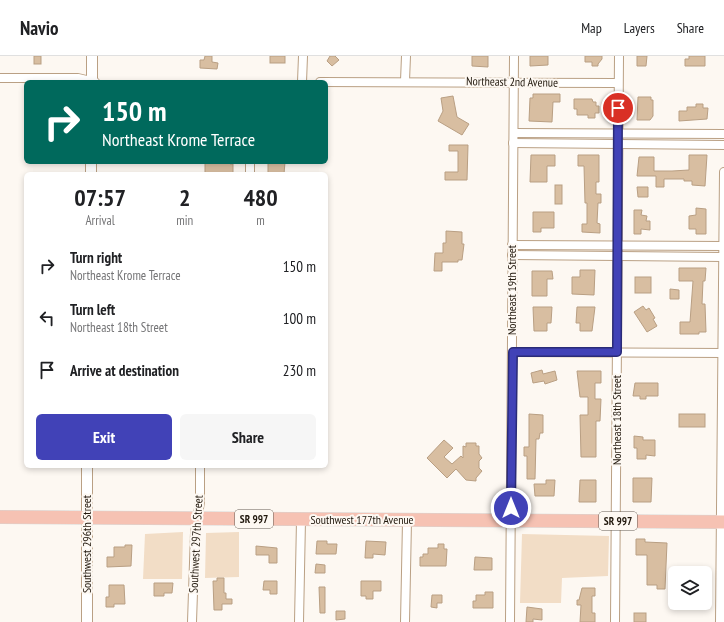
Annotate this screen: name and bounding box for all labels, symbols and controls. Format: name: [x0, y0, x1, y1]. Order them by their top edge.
text: Navio: [20, 16, 58, 40]
text: Map: [581, 19, 602, 37]
text: Layers: [624, 19, 655, 37]
text: Share: [677, 19, 704, 37]
street label: Northeast 2nd Avenue: [466, 73, 558, 90]
pin: [601, 91, 635, 125]
text: 150 m: [102, 92, 166, 129]
icon: right: [36, 96, 88, 148]
icon: arrive: [607, 97, 629, 119]
text: Northeast Krome Terrace: [102, 128, 255, 151]
text: 07:57: [74, 182, 126, 213]
text: 2: [179, 182, 190, 213]
text: 480: [243, 182, 278, 213]
text: Arrival: [85, 212, 115, 229]
text: min: [176, 212, 193, 229]
text: m: [256, 212, 265, 229]
street label: Northeast 19th Street: [504, 244, 519, 335]
text: Turn right: [70, 248, 122, 267]
icon: right: [36, 255, 58, 277]
text: 150 m: [283, 257, 316, 276]
text: Northeast Krome Terrace: [70, 267, 181, 284]
text: Turn left: [70, 300, 115, 319]
icon: left: [36, 307, 58, 329]
text: 100 m: [283, 309, 316, 328]
text: Northeast 18th Street: [70, 319, 168, 336]
icon: arrive: [36, 359, 58, 381]
text: Arrive at destination: [70, 361, 179, 380]
text: 230 m: [283, 361, 316, 380]
street label: Northeast 18th Street: [609, 374, 624, 465]
button: Exit: [36, 414, 172, 460]
button: Share: [180, 414, 316, 460]
position arrow: [490, 487, 532, 529]
street label: Southwest 296th Street: [79, 494, 94, 593]
street label: Southwest 297th Street: [185, 494, 206, 593]
road number: SR 997: [235, 510, 273, 528]
street label: Southwest 177th Avenue: [310, 512, 414, 527]
road number: SR 997: [599, 512, 637, 530]
map controls: [668, 566, 712, 610]
button: layers: [668, 566, 712, 610]

